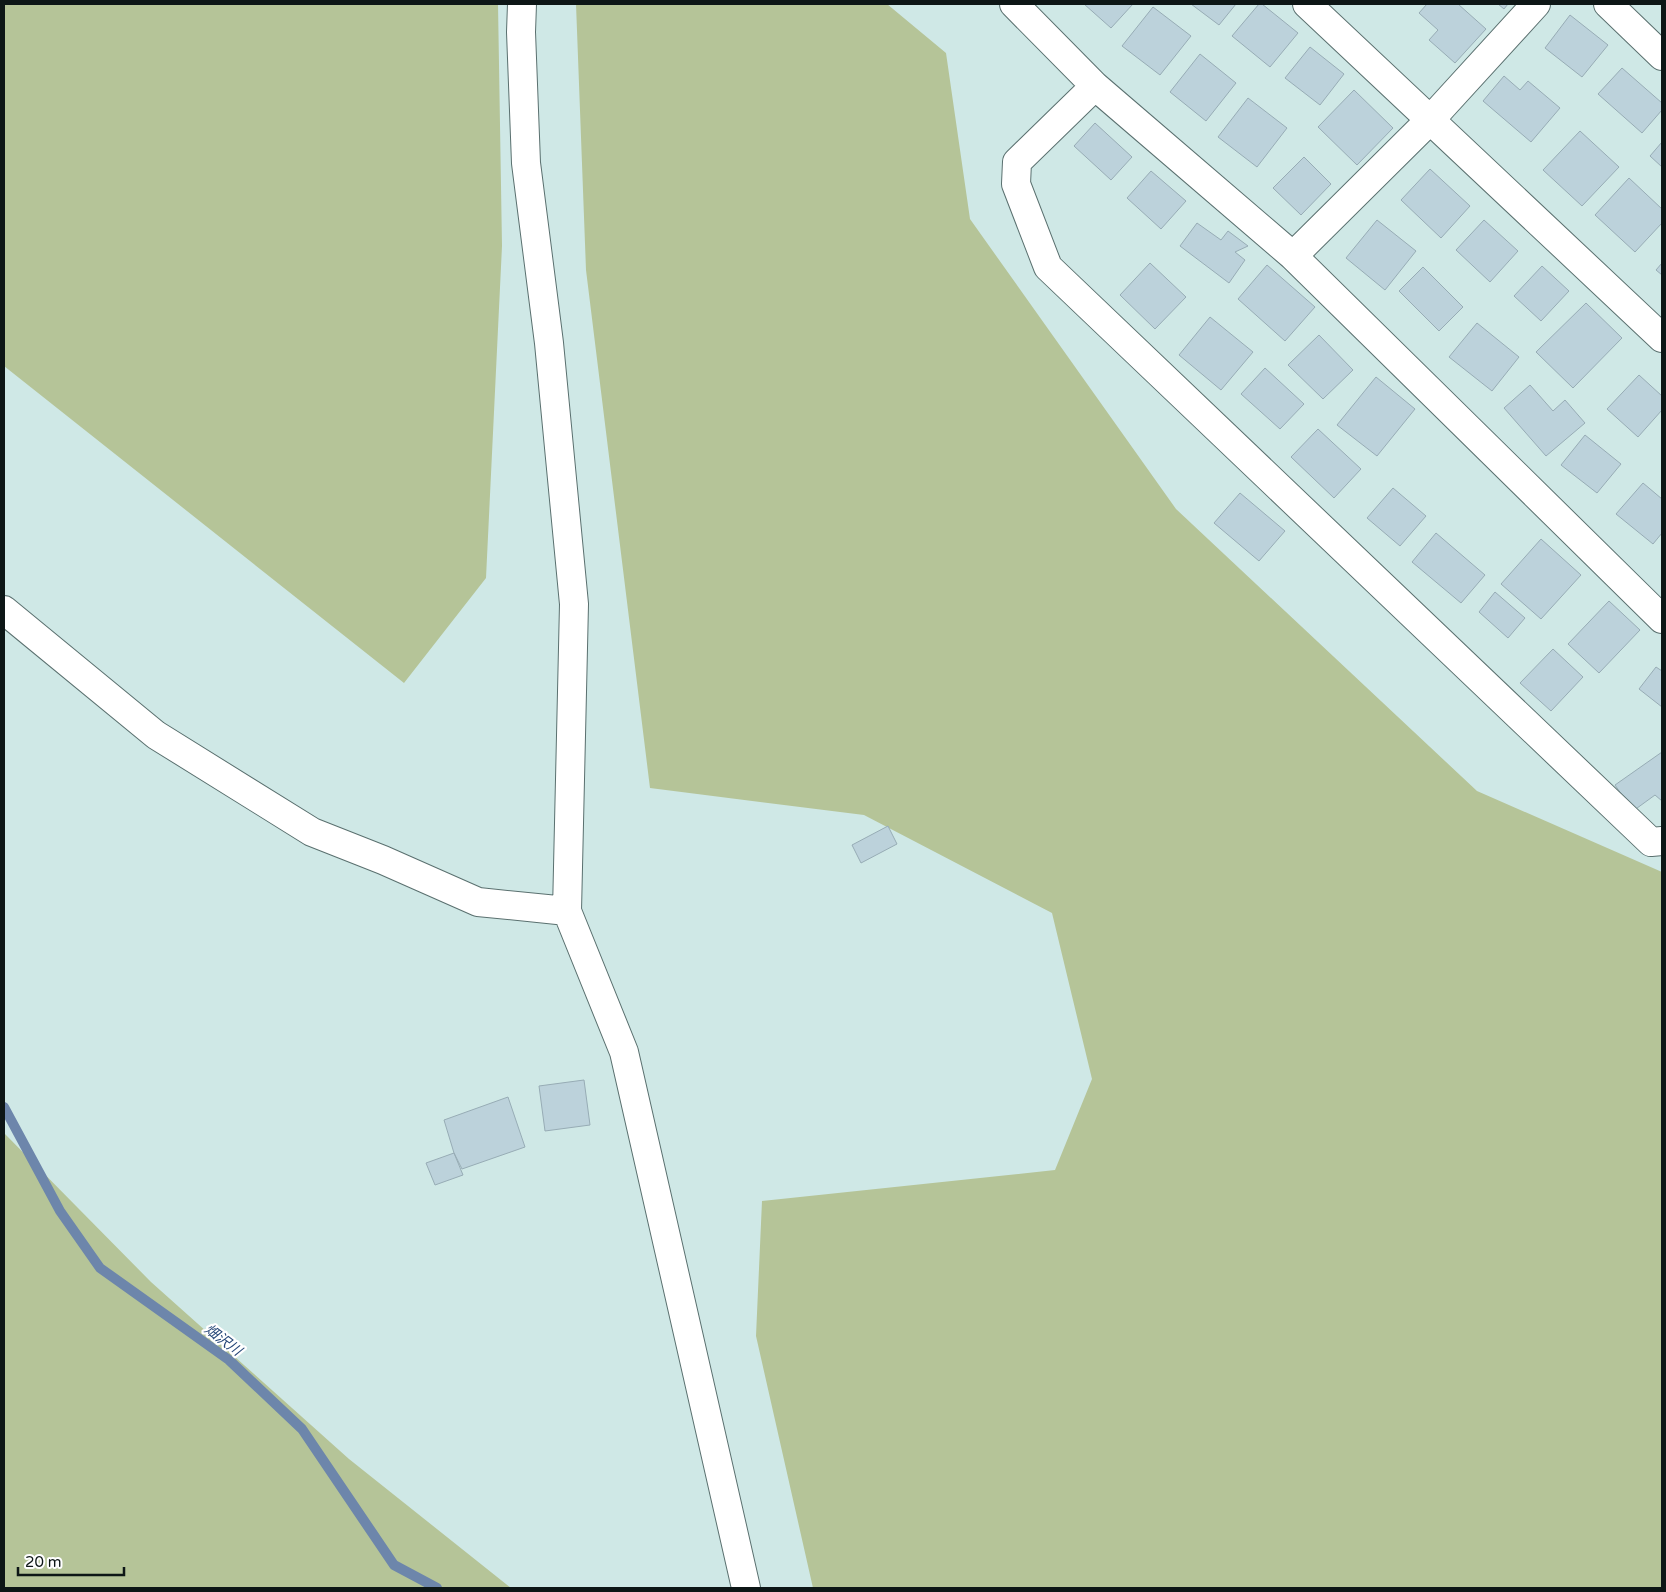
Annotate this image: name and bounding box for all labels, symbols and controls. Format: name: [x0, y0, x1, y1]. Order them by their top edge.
water label: 畑沢川: [201, 1321, 246, 1361]
scale bar: [18, 1544, 124, 1576]
text: 20 m: [25, 1553, 62, 1571]

